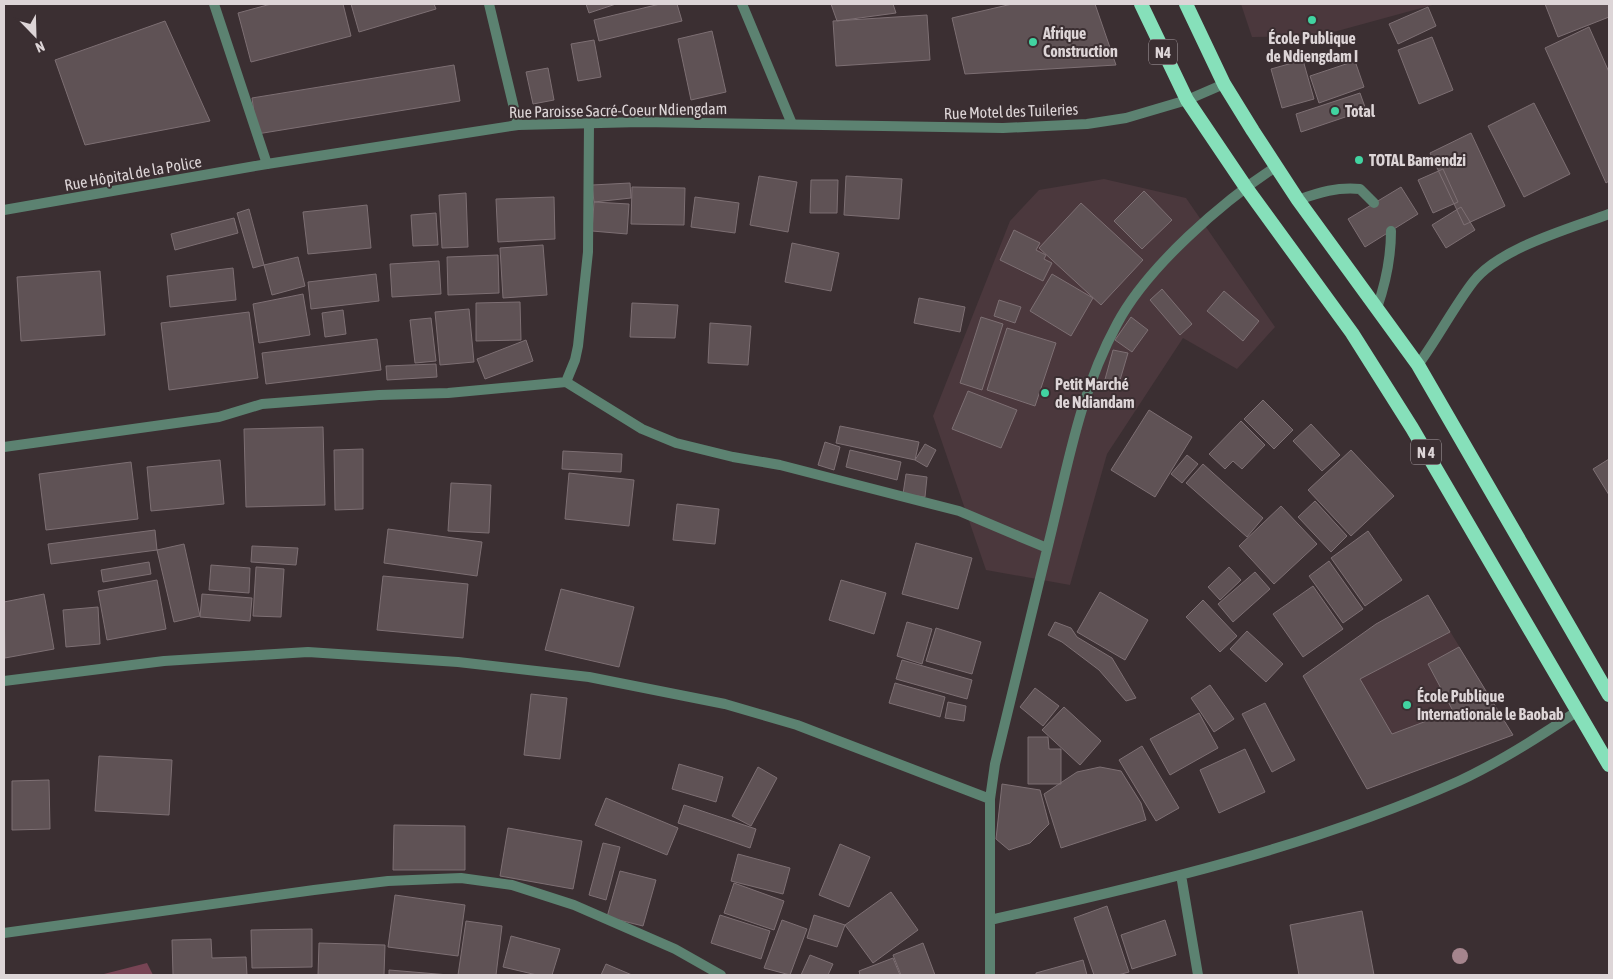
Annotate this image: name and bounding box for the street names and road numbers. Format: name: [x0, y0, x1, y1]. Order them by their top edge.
road number: N4: [1149, 40, 1177, 64]
street label: Rue Paroisse Sacré-Coeur Ndiengdam: [509, 99, 727, 122]
street label: Rue Motel des Tuileries: [943, 100, 1079, 122]
street label: Rue Hôpital de la Police: [63, 152, 203, 195]
road number: N 4: [1411, 440, 1441, 464]

